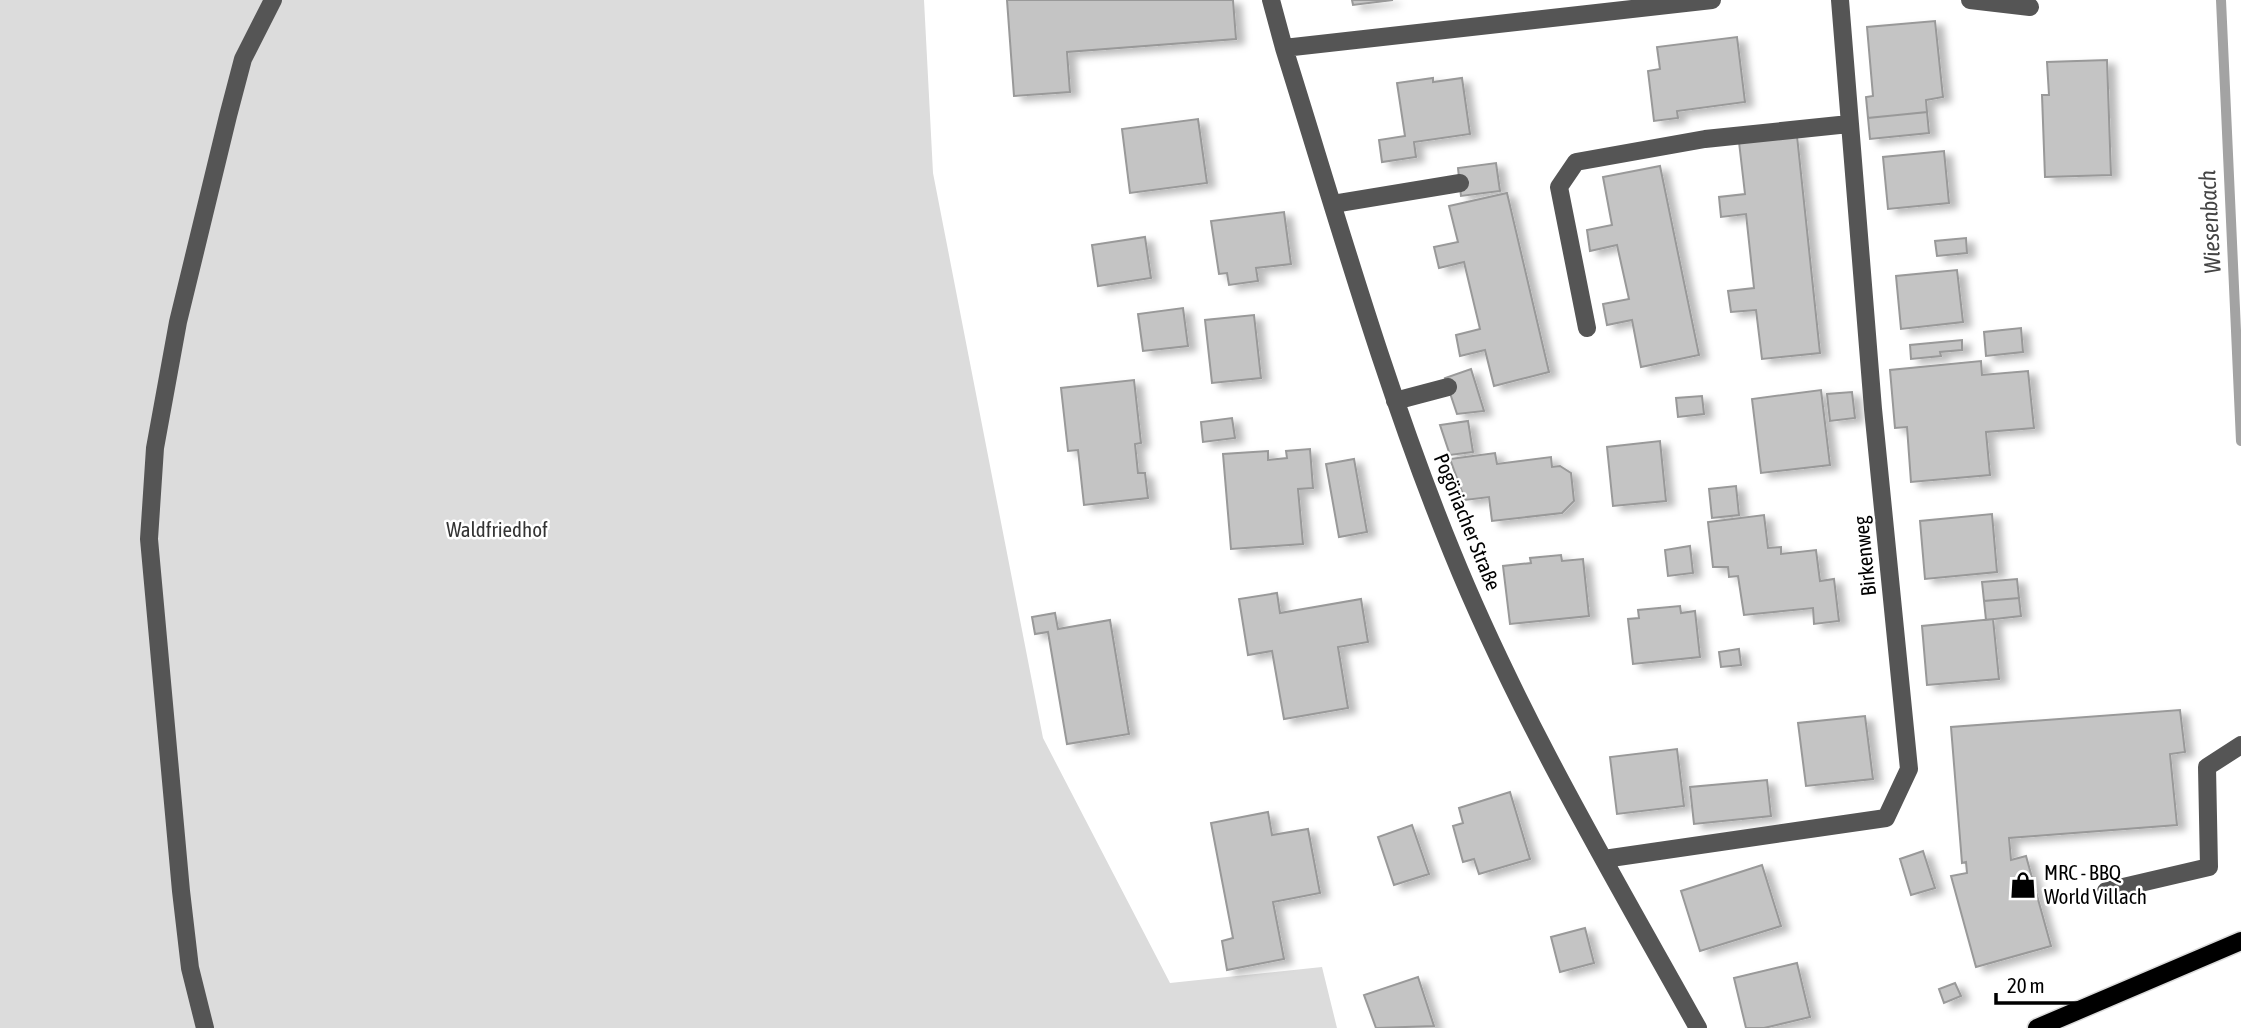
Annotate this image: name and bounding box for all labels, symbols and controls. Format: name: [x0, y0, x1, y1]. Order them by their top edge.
water label: Wiesenbach: [2194, 170, 2226, 274]
street label: Pogöriacher Straße: [1430, 450, 1506, 594]
street label: Birkenweg: [1848, 515, 1880, 597]
park label: Waldfriedhof: [446, 517, 548, 541]
place label: MRC - BBQ World Villach: [2044, 860, 2147, 908]
shop icon: MRC - BBQ World Villach: [2008, 870, 2038, 900]
scale bar: [1996, 962, 2108, 1006]
text: 20 m: [2007, 973, 2045, 997]

